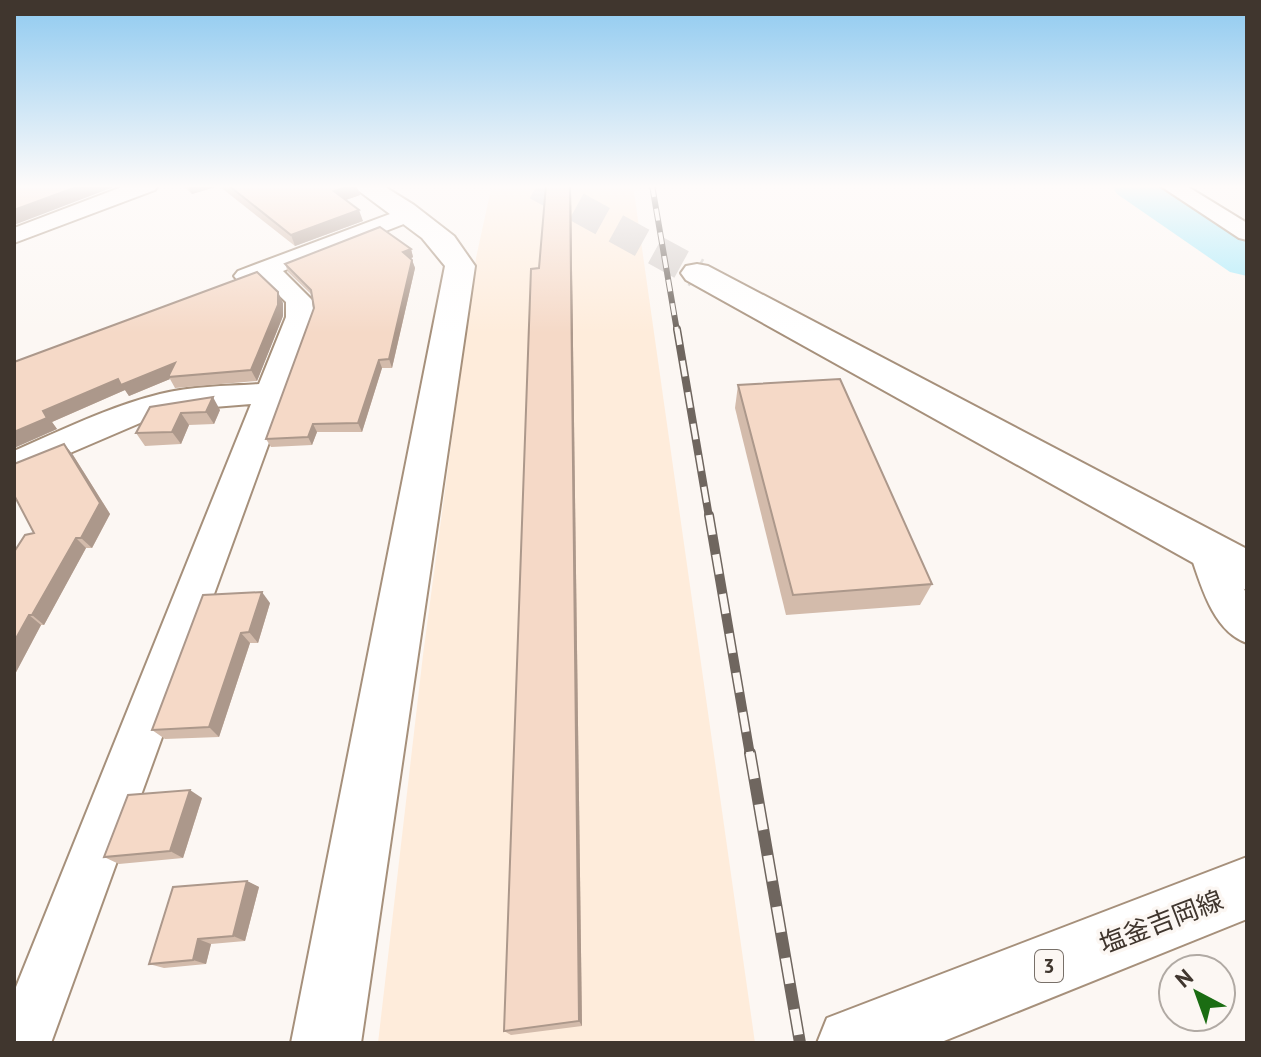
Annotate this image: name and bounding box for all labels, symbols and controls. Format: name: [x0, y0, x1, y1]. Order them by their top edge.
street label: 塩釜吉岡線: [1094, 883, 1227, 960]
road number: 3: [1035, 950, 1063, 982]
north arrow: [1157, 953, 1237, 1033]
text: N: [1169, 963, 1199, 993]

